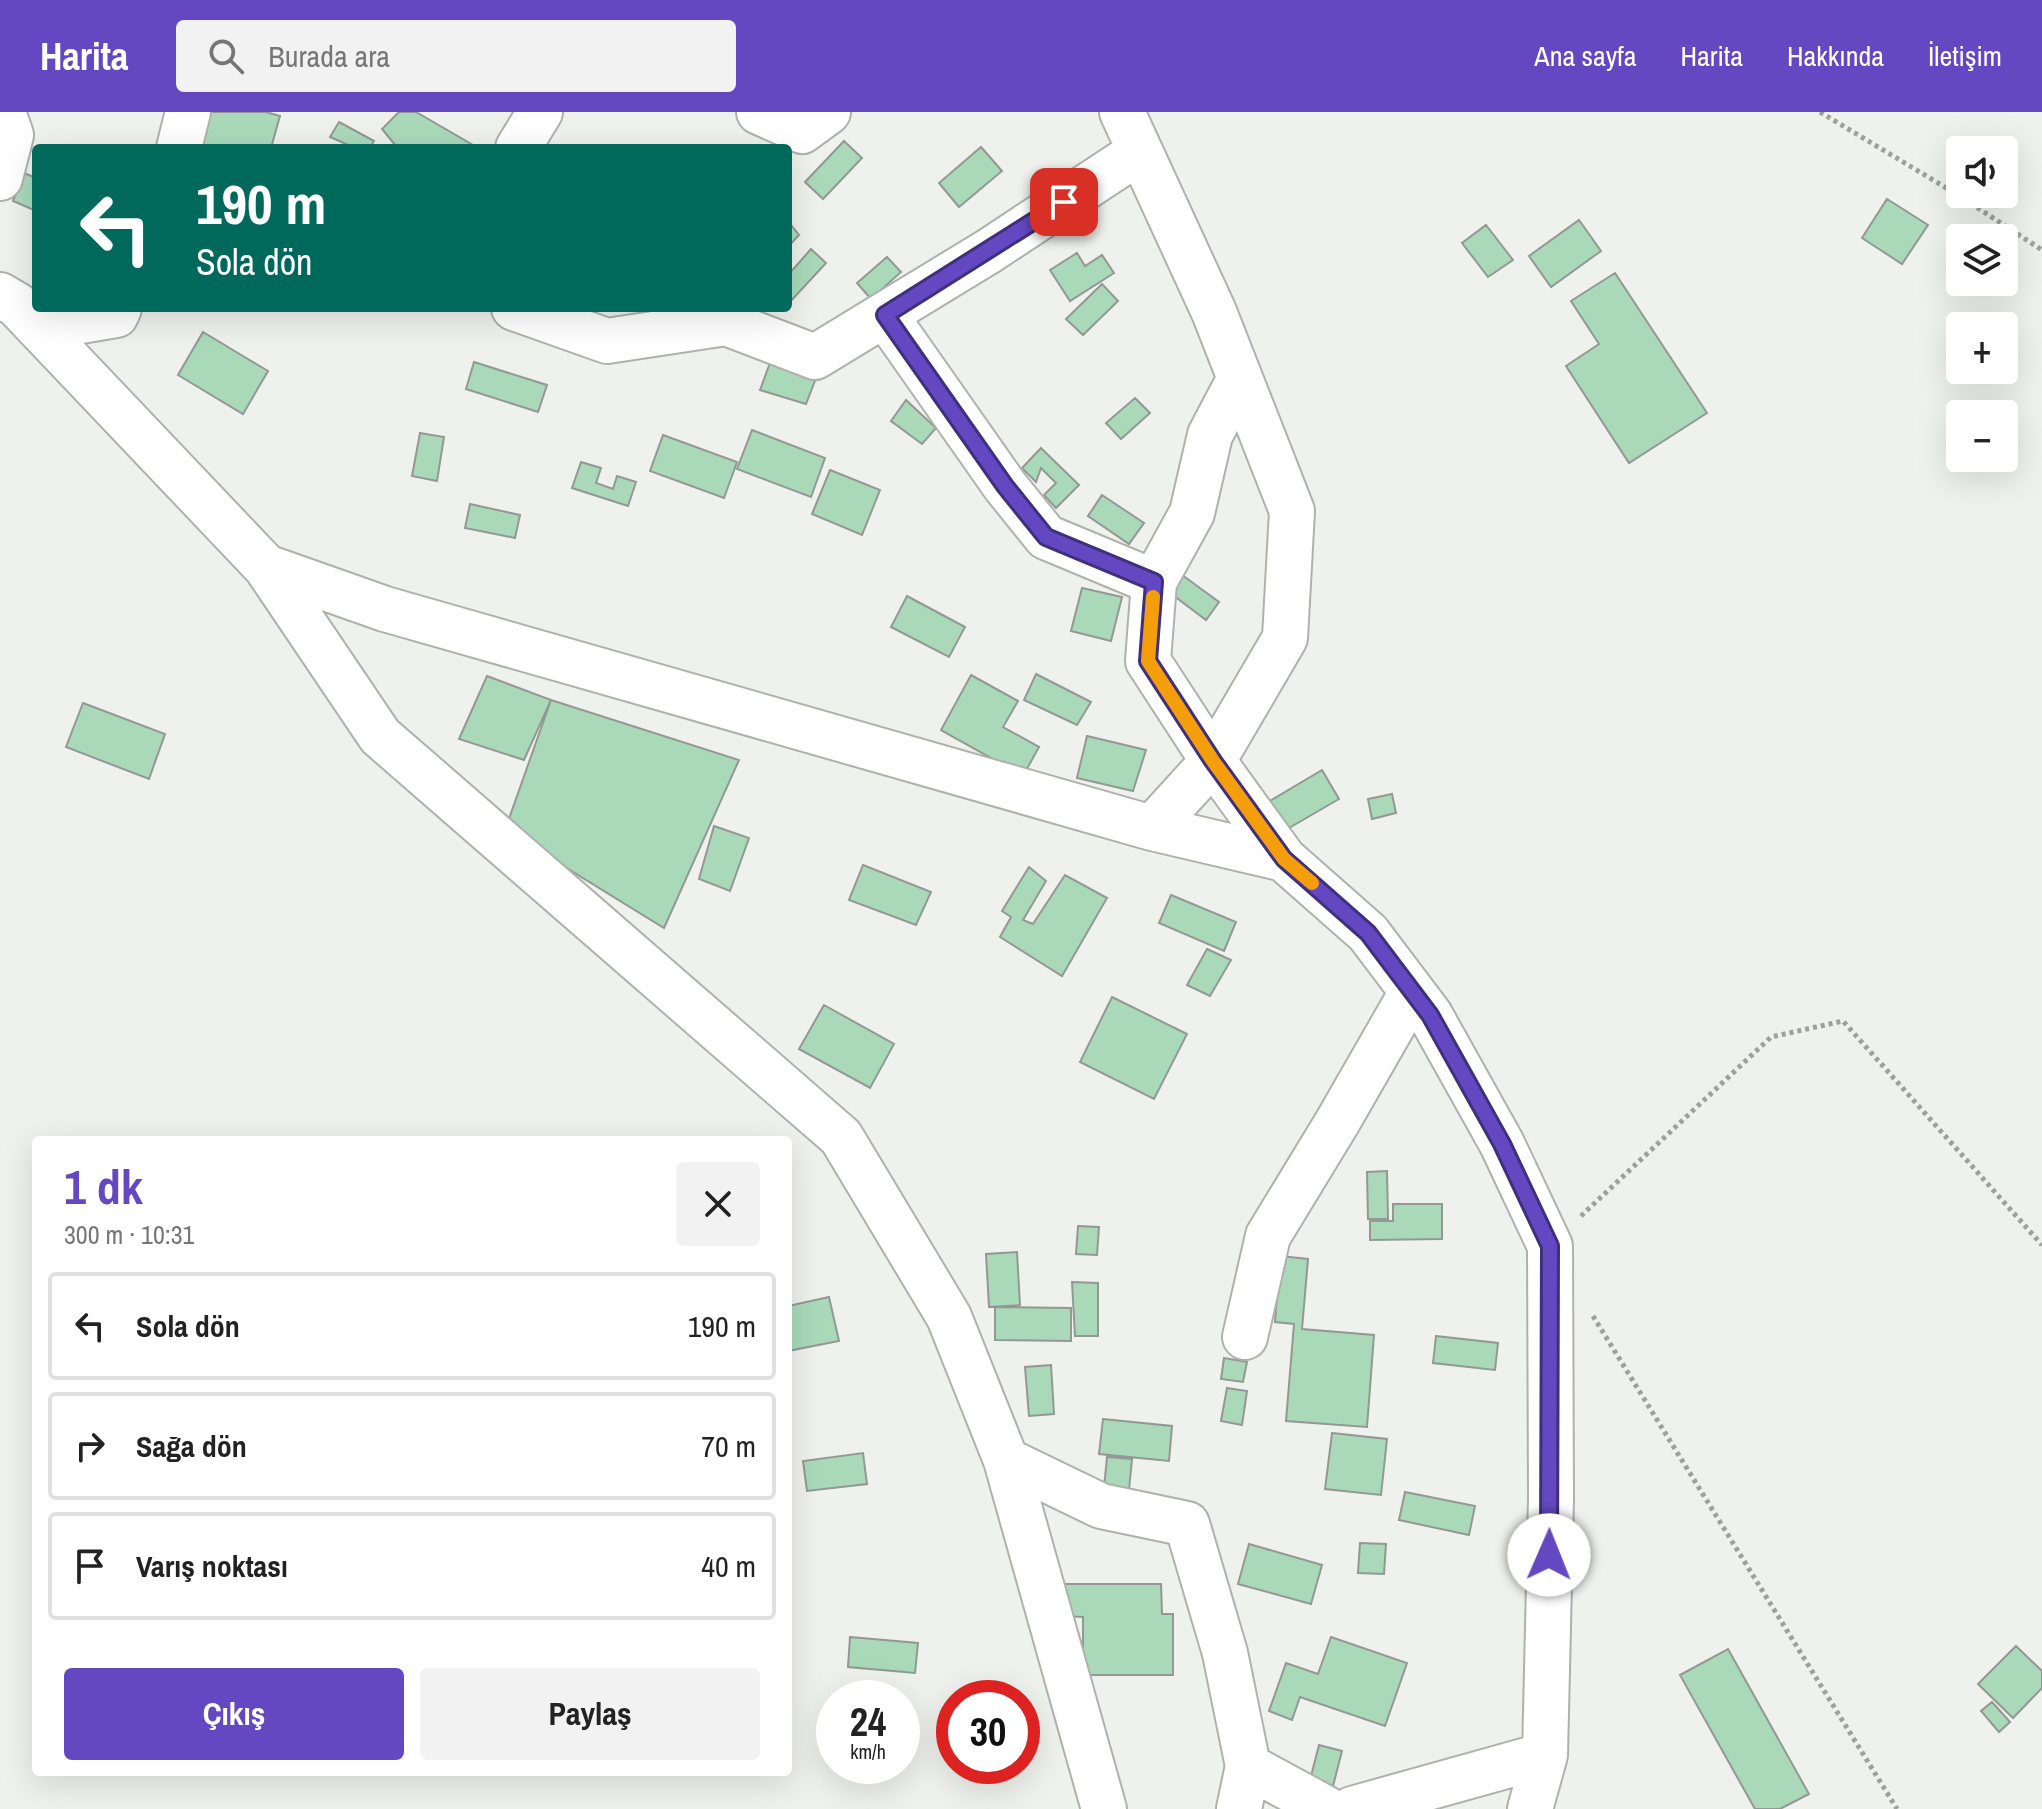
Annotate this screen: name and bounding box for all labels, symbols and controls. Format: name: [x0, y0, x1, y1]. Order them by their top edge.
search box: [176, 20, 736, 92]
text: Harita: [40, 31, 128, 82]
icon: search: [204, 34, 248, 78]
text: Burada ara: [268, 36, 390, 76]
text: Ana sayfa: [1534, 37, 1636, 75]
text: Harita: [1680, 37, 1743, 75]
text: Hakkında: [1787, 37, 1884, 75]
text: İletişim: [1928, 37, 2002, 75]
map controls: [1946, 136, 2018, 472]
button: sound: [1946, 136, 2018, 208]
text: 190 m: [196, 166, 326, 241]
pin: [1030, 168, 1098, 236]
icon: left: [64, 176, 168, 280]
icon: arrive: [1042, 180, 1086, 224]
button: layers: [1946, 224, 2018, 296]
text: Sola dön: [196, 238, 313, 286]
button: +: [1946, 312, 2018, 384]
button: −: [1946, 400, 2018, 472]
text: 1 dk: [64, 1154, 143, 1219]
button: close: [676, 1162, 760, 1246]
text: 300 m · 10:31: [64, 1217, 194, 1252]
icon: left: [68, 1304, 112, 1348]
text: Sola dön: [136, 1306, 240, 1346]
text: 190 m: [688, 1306, 756, 1346]
icon: right: [68, 1424, 112, 1468]
text: Sağa dön: [136, 1426, 247, 1466]
text: 70 m: [701, 1426, 756, 1466]
position arrow: [1507, 1513, 1591, 1597]
icon: arrive: [68, 1544, 112, 1588]
text: Varış noktası: [136, 1546, 288, 1586]
text: 40 m: [701, 1546, 756, 1586]
button: Çıkış: [64, 1668, 404, 1760]
button: Paylaş: [420, 1668, 760, 1760]
speed limit sign: 30: [936, 1680, 1040, 1784]
text: 24: [850, 1695, 886, 1748]
text: km/h: [850, 1738, 886, 1765]

